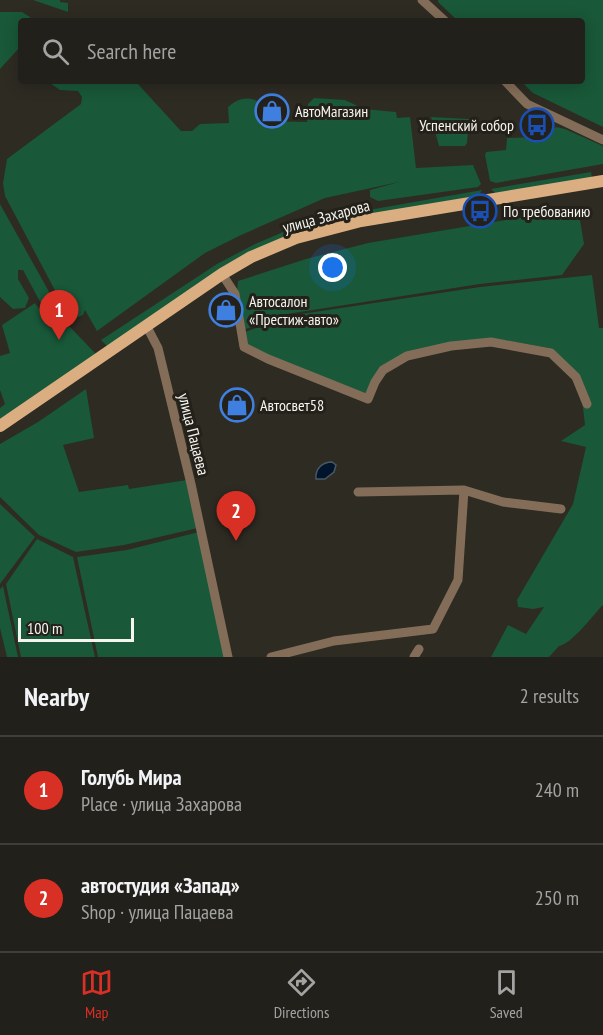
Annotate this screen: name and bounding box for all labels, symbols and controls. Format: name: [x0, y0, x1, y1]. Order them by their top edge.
search box: [18, 18, 585, 84]
icon: search: [39, 35, 72, 68]
text: Search here: [87, 37, 176, 65]
shop icon: АвтоМагазин: [254, 93, 290, 129]
place label: АвтоМагазин: [295, 101, 368, 121]
bus stop icon: Успенский собор: [519, 107, 555, 143]
place label: Успенский собор: [419, 115, 514, 135]
bus stop icon: По требованию: [462, 193, 498, 229]
street label: улица Захарова: [280, 195, 372, 237]
place label: По требованию: [503, 201, 590, 221]
your location: [318, 253, 347, 282]
pin: 1: [40, 290, 78, 340]
place label: Автосалон «Престиж-авто»: [249, 291, 339, 329]
shop icon: Автосалон «Престиж-авто»: [208, 292, 244, 328]
shop icon: Автосвет58: [219, 387, 255, 423]
street label: улица Пацаева: [174, 391, 214, 477]
place label: Автосвет58: [260, 395, 324, 415]
pin: 2: [216, 492, 256, 541]
scale bar: [18, 615, 134, 642]
text: 100 m: [27, 618, 62, 638]
text: Nearby: [24, 680, 89, 713]
text: 2 results: [520, 683, 579, 709]
text: Голубь Мира: [81, 763, 182, 791]
text: 1: [39, 777, 48, 803]
text: 240 m: [535, 777, 579, 803]
text: Place · улица Захарова: [81, 791, 242, 817]
text: автостудия «Запад»: [81, 871, 240, 899]
text: 2: [39, 885, 48, 911]
text: 250 m: [535, 885, 579, 911]
text: Shop · улица Пацаева: [81, 899, 233, 925]
tab: Map: [80, 966, 113, 1022]
tab: Directions: [274, 966, 329, 1022]
tab: Saved: [490, 966, 523, 1022]

